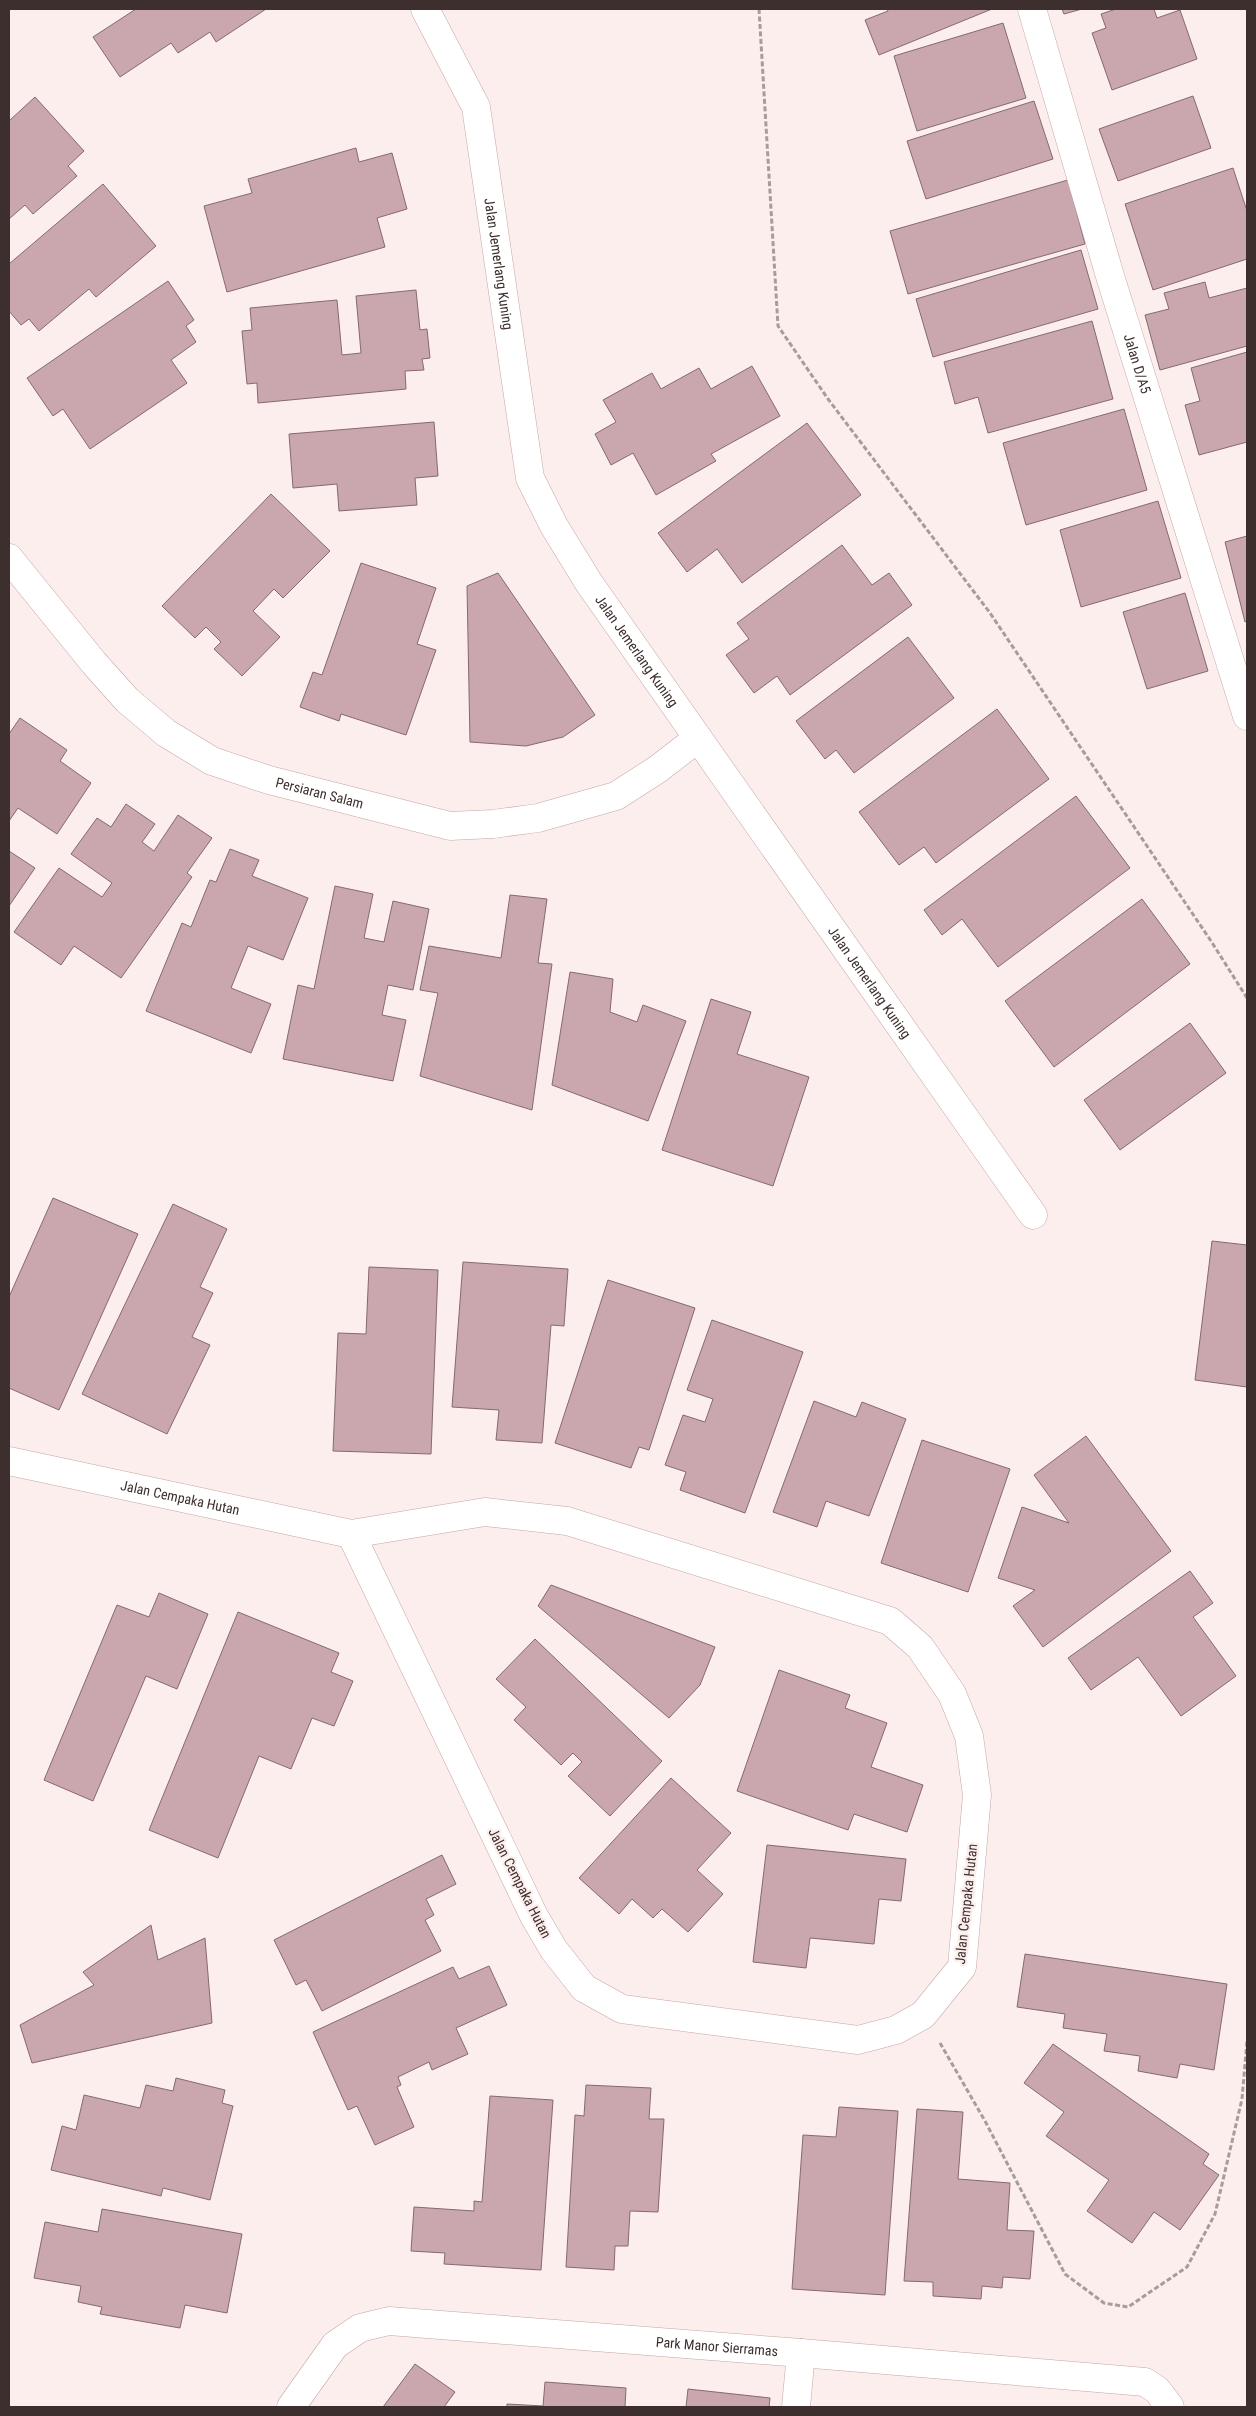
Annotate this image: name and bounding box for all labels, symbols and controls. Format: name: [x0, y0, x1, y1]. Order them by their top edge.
street label: Jalan Jemerlang Kuning: [481, 197, 516, 331]
street label: Jalan D/A5: [1121, 332, 1154, 396]
street label: Jalan Jemerlang Kuning: [592, 592, 682, 710]
street label: Persiaran Salam: [274, 774, 365, 812]
street label: Jalan Jemerlang Kuning: [825, 923, 914, 1041]
street label: Jalan Cempaka Hutan: [119, 1477, 241, 1518]
street label: Jalan Cempaka Hutan: [485, 1825, 555, 1941]
street label: Jalan Cempaka Hutan: [952, 1843, 980, 1965]
street label: Park Manor Sierramas: [655, 2334, 779, 2359]

